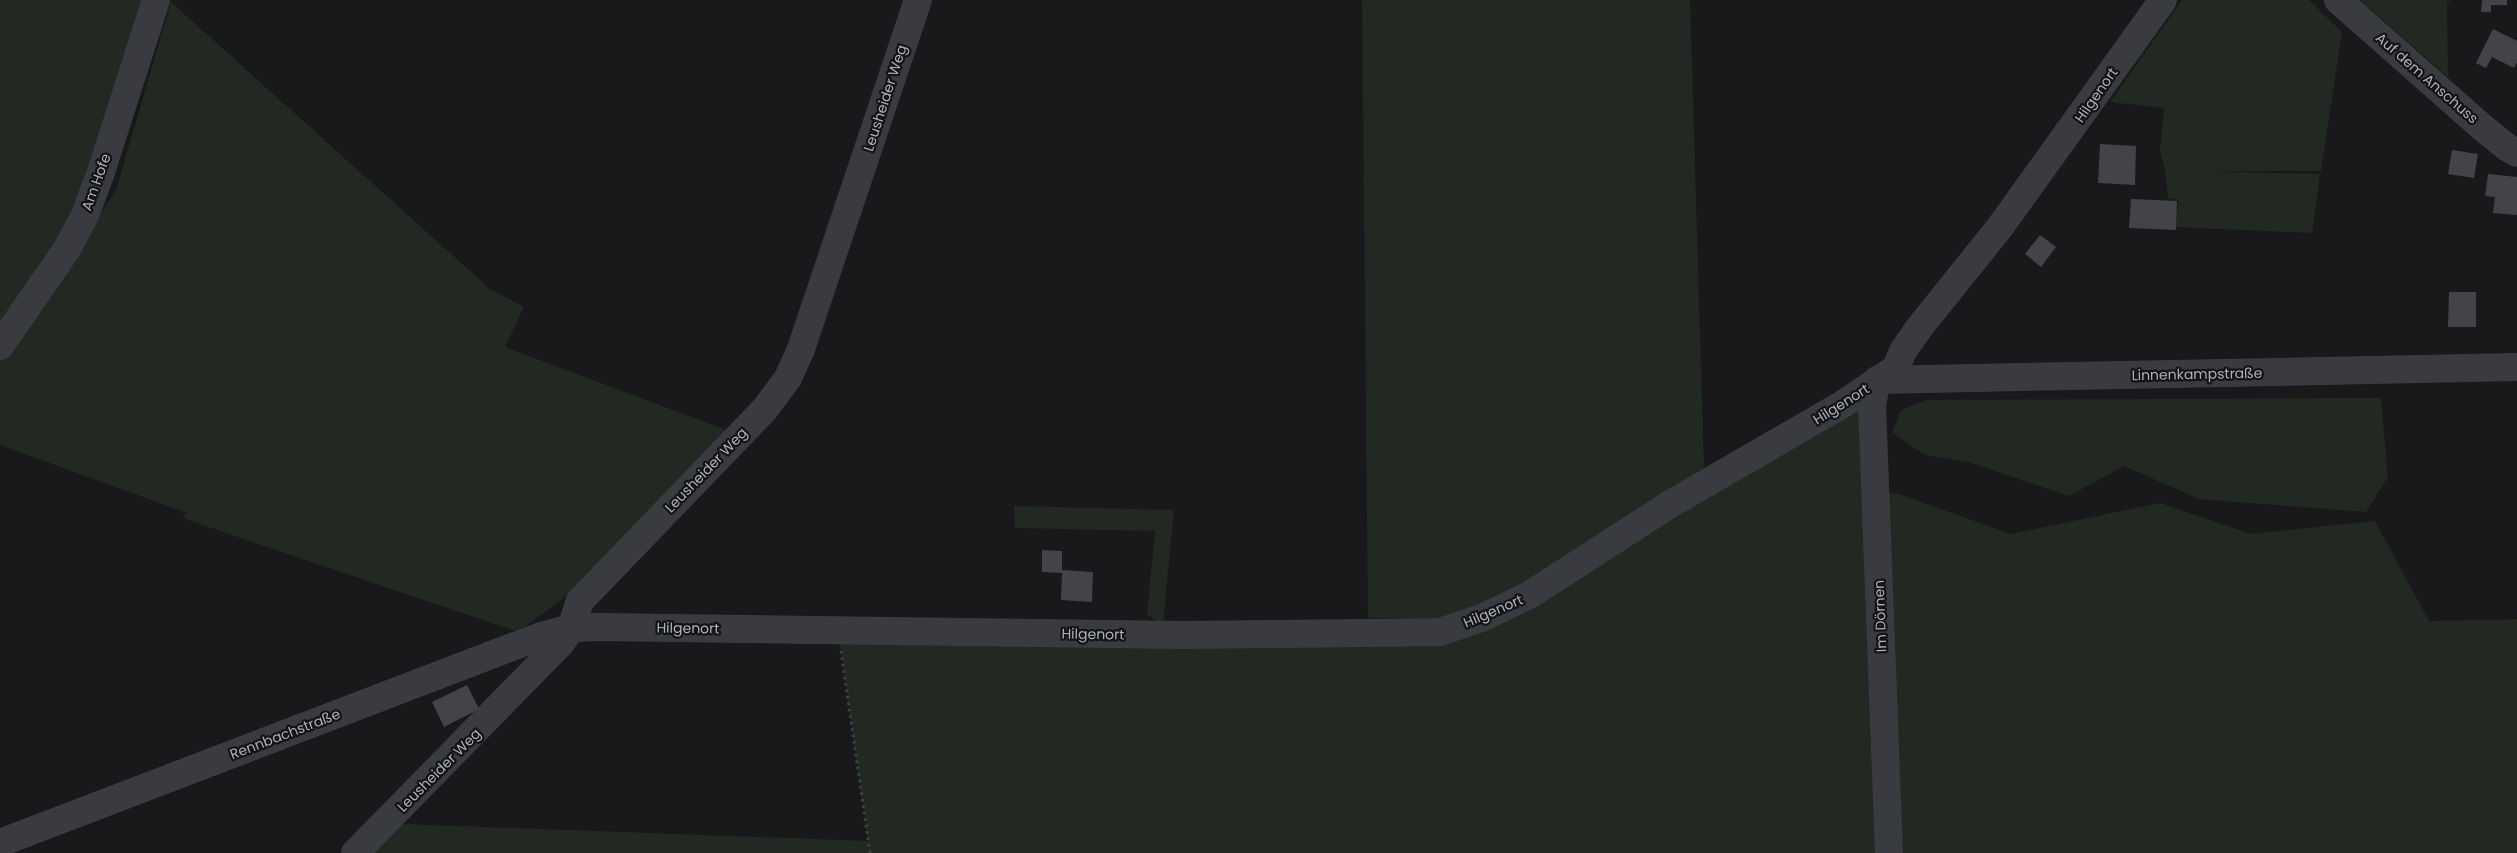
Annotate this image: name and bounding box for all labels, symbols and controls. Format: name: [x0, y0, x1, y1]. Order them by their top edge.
street label: Auf dem Anschuss: [2371, 28, 2483, 128]
street label: Leusheider Weg: [858, 42, 912, 154]
street label: Hilgenort: [2070, 63, 2122, 127]
street label: Am Hofe: [76, 150, 116, 213]
street label: Linnenkampstraße: [2131, 363, 2263, 385]
street label: Hilgenort: [1809, 379, 1873, 429]
street label: Leusheider Weg: [660, 423, 752, 517]
street label: Im Dörnen: [1869, 580, 1891, 652]
street label: Hilgenort: [1460, 589, 1526, 633]
street label: Hilgenort: [656, 617, 720, 639]
street label: Hilgenort: [1061, 623, 1125, 645]
street label: Rennbachstraße: [227, 704, 343, 764]
street label: Leusheider Weg: [393, 724, 485, 816]

